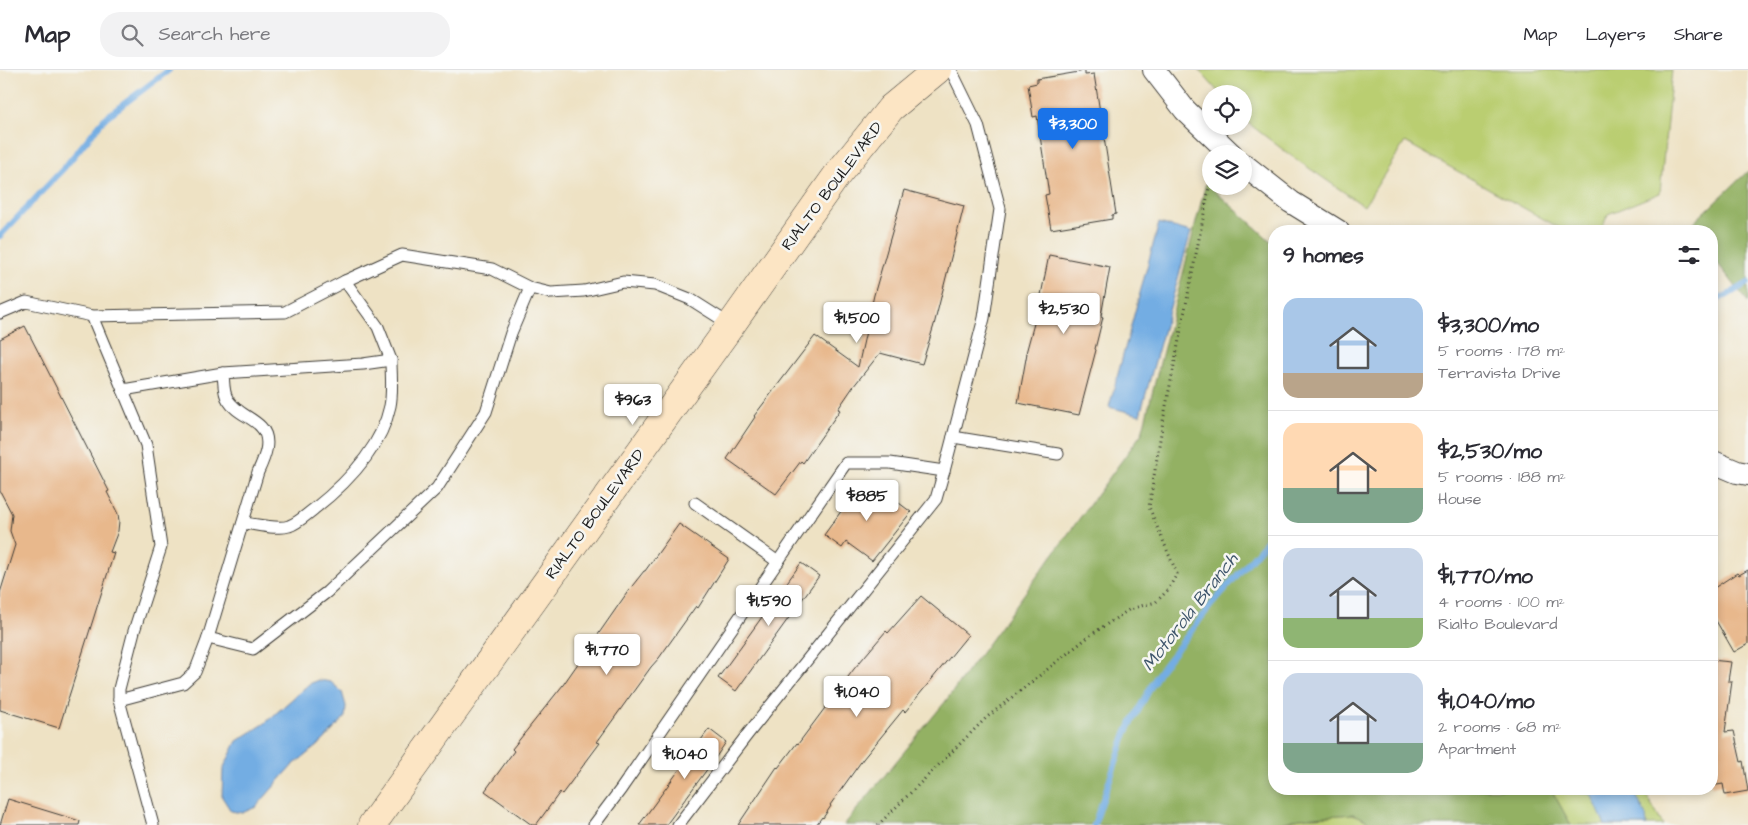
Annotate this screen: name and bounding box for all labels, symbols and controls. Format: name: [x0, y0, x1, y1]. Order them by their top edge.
search box: [100, 12, 450, 57]
text: Map: [25, 18, 70, 52]
icon: search: [118, 21, 146, 49]
text: Search here: [158, 21, 271, 48]
text: Map: [1523, 22, 1557, 47]
text: Layers: [1585, 22, 1646, 47]
text: Share: [1674, 22, 1723, 47]
map controls: [1202, 85, 1252, 195]
button: locate: [1202, 85, 1252, 135]
pin: $3,300: [1032, 108, 1114, 150]
text: $3,300: [1049, 113, 1097, 135]
street label: RIALTO BOULEVARD: [776, 117, 888, 255]
button: layers: [1202, 145, 1252, 195]
text: 9 homes: [1283, 241, 1364, 270]
icon: filters: [1675, 241, 1703, 269]
pin: $2,530: [1023, 292, 1105, 335]
text: $2,530: [1039, 298, 1089, 320]
pin: $1,500: [816, 302, 898, 344]
text: $1,500: [834, 307, 880, 329]
text: $3,300/mo: [1438, 311, 1539, 340]
icon: home: [1323, 318, 1383, 378]
text: 5 rooms · 178 m²: [1438, 340, 1565, 362]
text: Terravista Drive: [1438, 362, 1561, 384]
pin: $963: [603, 384, 663, 426]
text: $963: [615, 389, 651, 411]
text: $2,530/mo: [1438, 437, 1542, 466]
icon: home: [1323, 443, 1383, 503]
street label: RIALTO BOULEVARD: [540, 444, 650, 584]
text: 5 rooms · 188 m²: [1438, 466, 1566, 488]
pin: $885: [837, 480, 897, 522]
text: $885: [847, 485, 887, 507]
text: House: [1438, 488, 1482, 510]
water label: Motorola Branch: [1136, 547, 1244, 676]
text: $1,770/mo: [1438, 562, 1533, 591]
icon: home: [1323, 568, 1383, 628]
pin: $1,590: [728, 584, 810, 627]
text: $1,590: [747, 590, 791, 612]
text: 4 rooms · 100 m²: [1438, 591, 1565, 613]
text: Rialto Boulevard: [1438, 613, 1558, 635]
pin: $1,770: [566, 634, 648, 676]
text: $1,770: [585, 639, 629, 661]
pin: $1,040: [816, 676, 898, 718]
text: $1,040: [835, 681, 879, 703]
text: $1,040/mo: [1438, 687, 1535, 716]
icon: home: [1323, 693, 1383, 753]
text: 2 rooms · 68 m²: [1438, 716, 1561, 738]
pin: $1,040: [644, 738, 726, 780]
text: Apartment: [1438, 738, 1516, 760]
text: $1,040: [663, 743, 707, 765]

